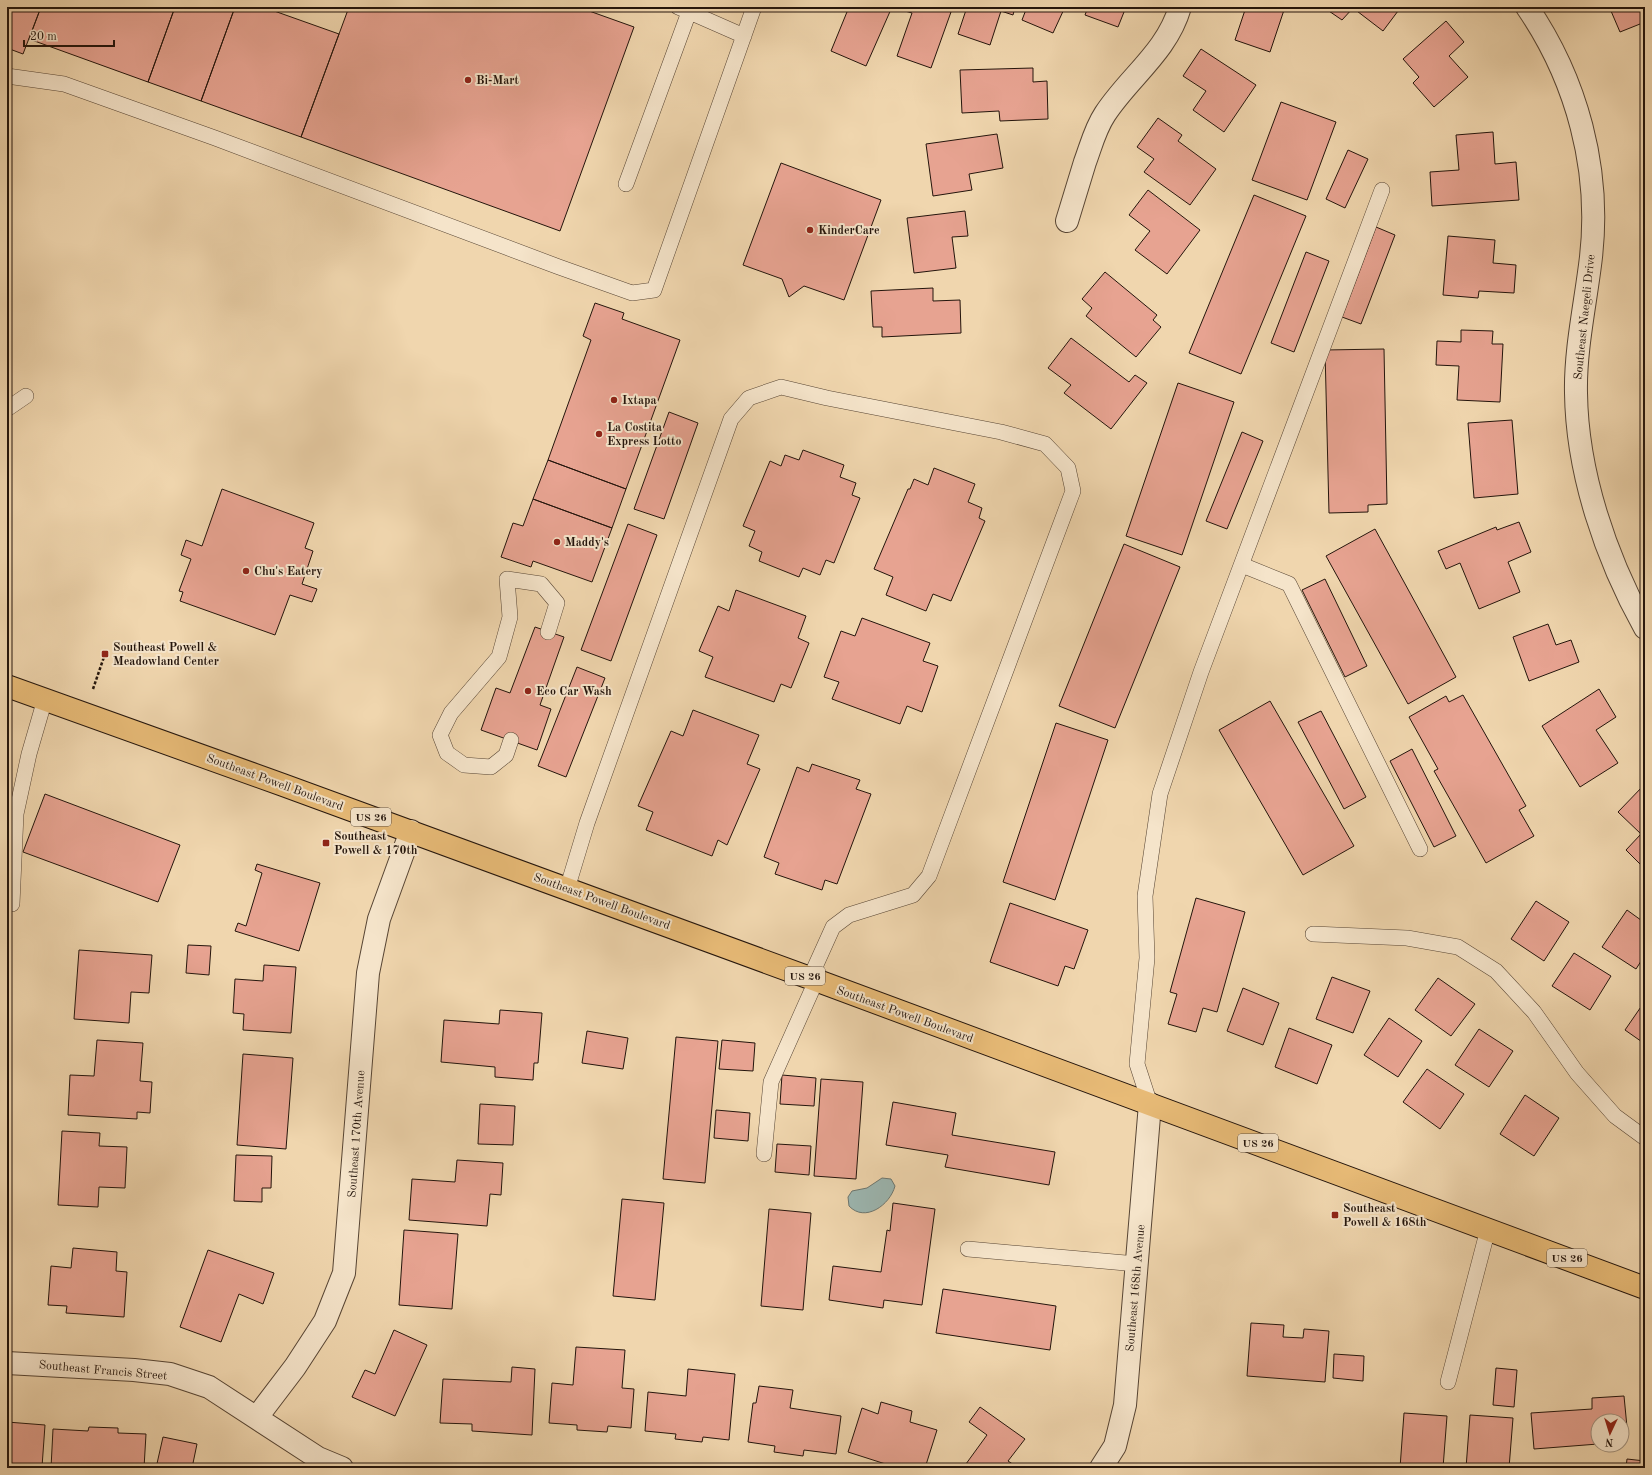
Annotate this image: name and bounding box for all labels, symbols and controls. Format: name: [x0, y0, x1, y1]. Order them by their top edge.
scale bar: [24, 22, 114, 48]
text: 20 m: [30, 31, 57, 43]
marker: Bi-Mart: [463, 75, 473, 85]
place label: Bi-Mart: [476, 75, 519, 87]
marker: KinderCare: [805, 225, 815, 235]
place label: KinderCare: [818, 225, 880, 237]
street label: Southeast Naegeli Drive: [1572, 253, 1598, 380]
marker: Ixtapa: [609, 395, 619, 405]
place label: Ixtapa: [622, 395, 657, 407]
place label: La Costita Express Lotto: [607, 422, 681, 448]
marker: La Costita Express Lotto: [594, 429, 604, 439]
marker: Maddy's: [552, 537, 562, 547]
place label: Maddy's: [565, 537, 609, 549]
marker: Chu's Eatery: [241, 566, 251, 576]
place label: Chu's Eatery: [254, 566, 323, 578]
place label: Southeast Powell & Meadowland Center: [113, 642, 219, 668]
marker: Southeast Powell & Meadowland Center: [100, 649, 110, 659]
marker: Eco Car Wash: [523, 686, 533, 696]
place label: Eco Car Wash: [536, 686, 612, 698]
street label: Southeast Powell Boulevard: [205, 753, 345, 813]
road number: US 26: [351, 808, 391, 826]
place label: Southeast Powell & 170th: [334, 831, 418, 857]
marker: Southeast Powell & 170th: [321, 838, 331, 848]
street label: Southeast Powell Boulevard: [532, 872, 672, 932]
road number: US 26: [785, 967, 825, 985]
street label: Southeast Powell Boulevard: [835, 985, 975, 1045]
street label: Southeast 170th Avenue: [347, 1069, 367, 1198]
road number: US 26: [1238, 1134, 1278, 1152]
place label: Southeast Powell & 168th: [1343, 1203, 1427, 1229]
marker: Southeast Powell & 168th: [1330, 1210, 1340, 1220]
street label: Southeast 168th Avenue: [1124, 1223, 1148, 1352]
road number: US 26: [1547, 1249, 1587, 1267]
street label: Southeast Francis Street: [38, 1359, 168, 1383]
north arrow: [1590, 1413, 1630, 1453]
text: N: [1604, 1436, 1614, 1447]

